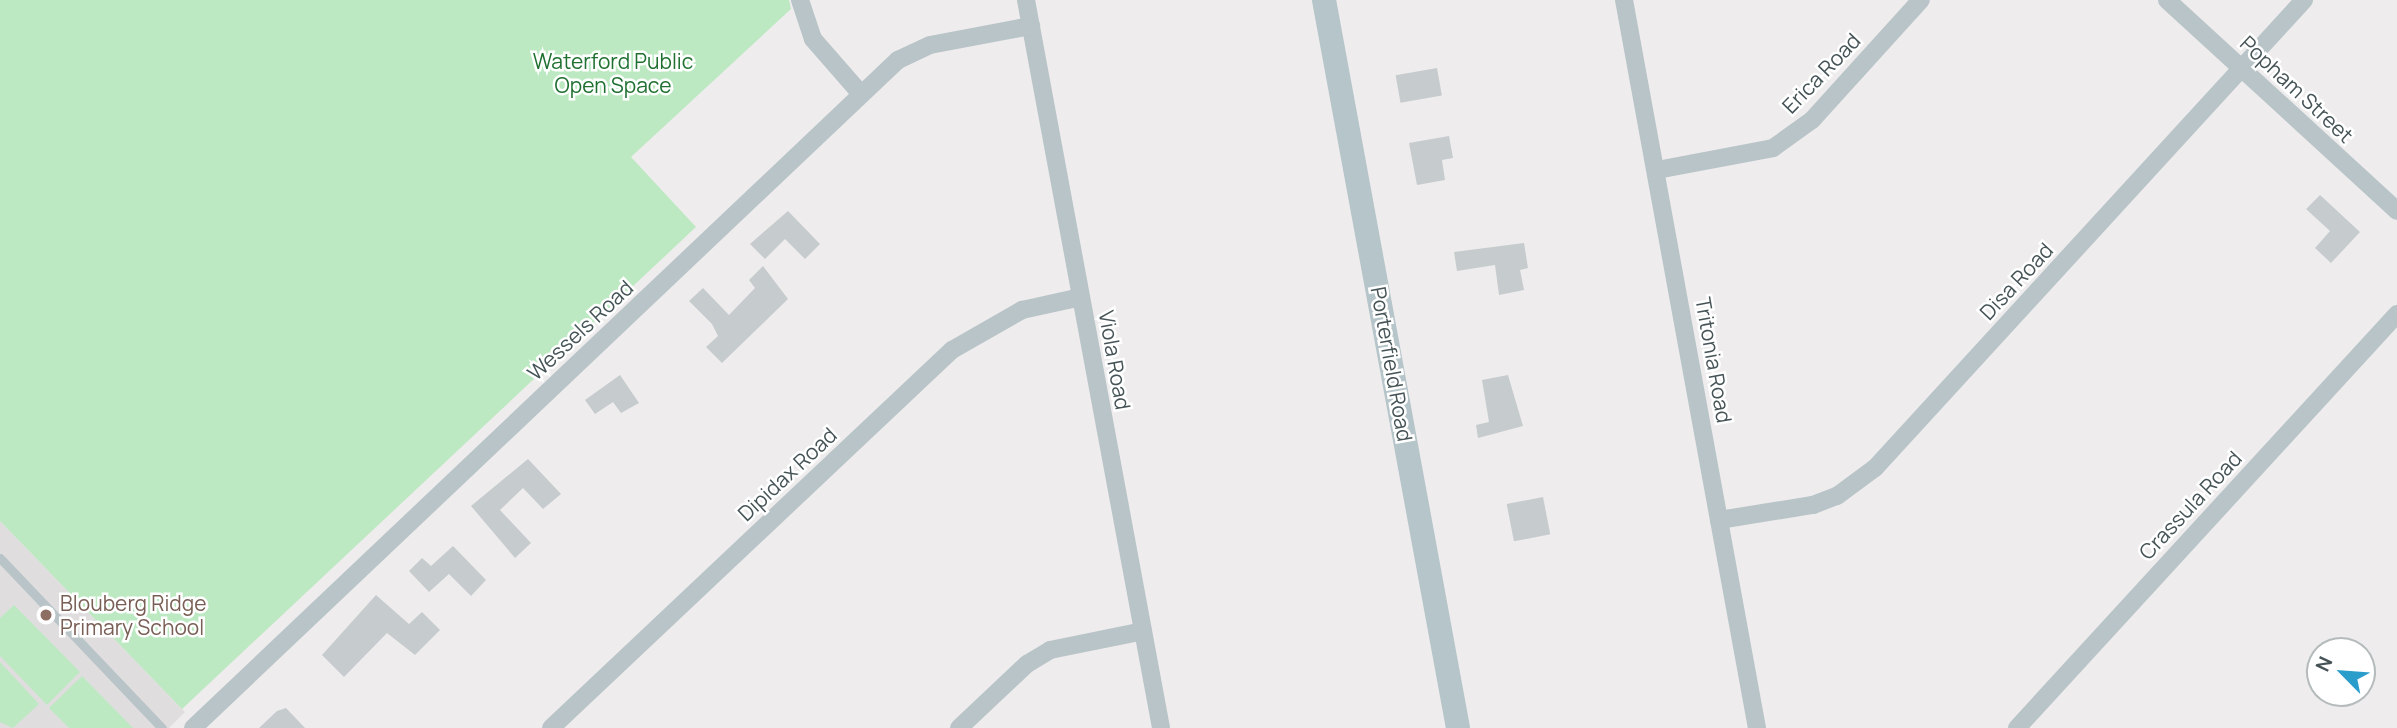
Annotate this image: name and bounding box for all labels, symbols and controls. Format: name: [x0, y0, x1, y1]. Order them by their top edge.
street label: Erica Road: [1777, 28, 1865, 118]
street label: Popham Street: [2235, 30, 2359, 148]
park label: Waterford Public Open Space: [533, 48, 693, 98]
street label: Disa Road: [1974, 237, 2058, 325]
street label: Wessels Road: [522, 275, 638, 385]
street label: Porterfield Road: [1366, 285, 1418, 443]
street label: Tritonia Road: [1691, 295, 1737, 425]
street label: Viola Road: [1094, 309, 1136, 411]
street label: Dipidax Road: [733, 422, 841, 526]
street label: Crassula Road: [2133, 446, 2247, 564]
place label: Blouberg Ridge Primary School: [60, 590, 206, 640]
marker: Blouberg Ridge Primary School: [38, 607, 54, 623]
north arrow: [2306, 637, 2376, 707]
text: N: [2309, 652, 2338, 676]

